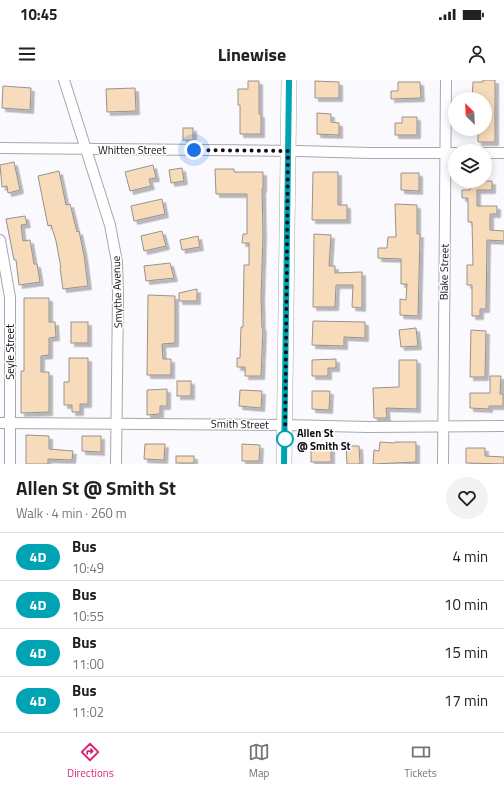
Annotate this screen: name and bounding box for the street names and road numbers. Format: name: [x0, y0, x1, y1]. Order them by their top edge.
street label: Whitten Street: [98, 142, 166, 158]
street label: Blake Street: [436, 244, 452, 300]
street label: Smythe Avenue: [108, 255, 126, 329]
street label: Seyle Street: [2, 324, 18, 380]
street label: Smith Street: [211, 415, 269, 433]

